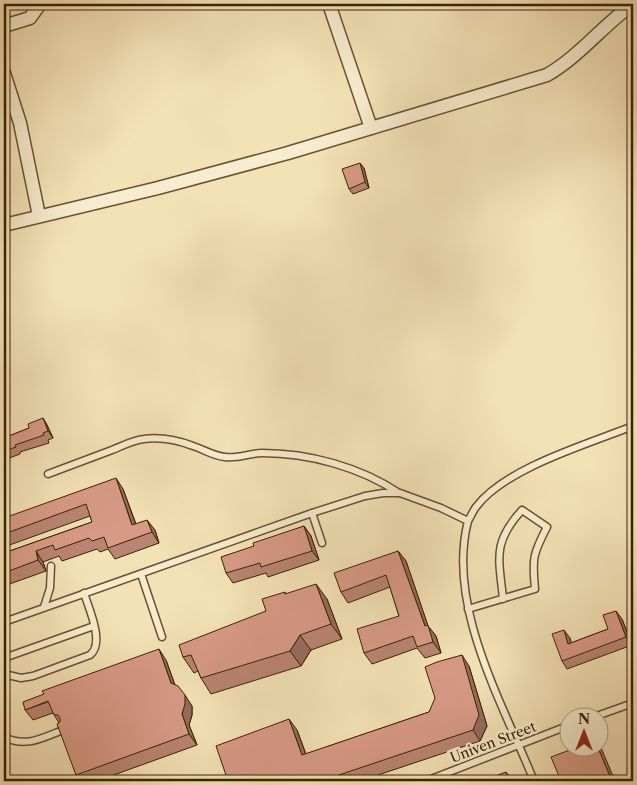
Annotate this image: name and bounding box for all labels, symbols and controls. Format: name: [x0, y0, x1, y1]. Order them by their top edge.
north arrow: [560, 708, 610, 758]
text: N: [578, 710, 590, 728]
street label: Univen Street: [448, 717, 539, 767]

